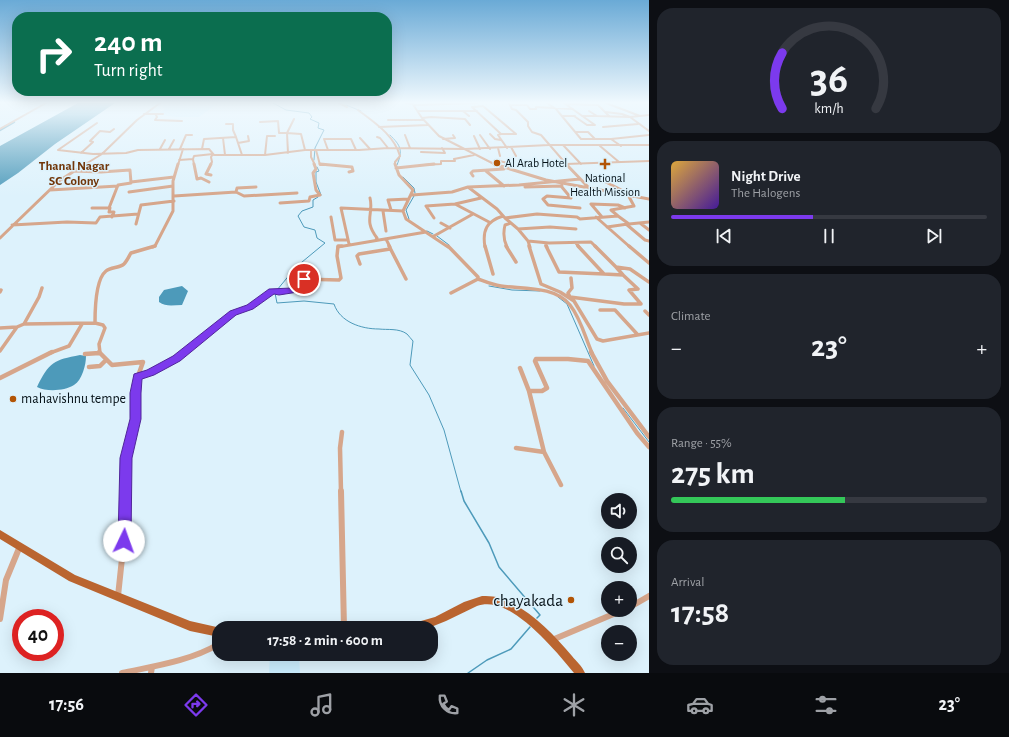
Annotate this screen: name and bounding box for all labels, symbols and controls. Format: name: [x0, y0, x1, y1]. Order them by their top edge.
icon: right: [28, 28, 80, 80]
text: 240 m: [94, 29, 163, 57]
text: 36: [810, 58, 848, 99]
text: Turn right: [94, 62, 163, 80]
text: km/h: [814, 101, 844, 115]
place label: Al Arab Hotel: [505, 157, 567, 169]
marker: Al Arab Hotel: [492, 158, 502, 168]
marker: National Health Mission: [599, 158, 611, 170]
district label: Thanal Nagar SC Colony: [39, 160, 110, 188]
text: Night Drive: [731, 169, 801, 184]
place label: National Health Mission: [570, 172, 640, 198]
text: The Halogens: [731, 187, 800, 200]
icon: previous: [713, 225, 735, 247]
icon: pause: [818, 225, 840, 247]
icon: next: [923, 225, 945, 247]
pin: [287, 262, 321, 296]
icon: arrive: [293, 268, 315, 290]
text: Climate: [671, 310, 710, 323]
text: 23°: [811, 332, 847, 362]
text: −: [671, 337, 682, 359]
text: +: [976, 337, 987, 359]
place label: mahavishnu tempe: [21, 392, 126, 406]
marker: mahavishnu tempe: [8, 394, 18, 404]
text: Range · 55%: [671, 437, 732, 450]
text: 275 km: [671, 459, 755, 489]
map controls: [601, 493, 637, 661]
button: sound: [601, 493, 637, 529]
position arrow: [103, 520, 145, 562]
button: search: [601, 537, 637, 573]
text: Arrival: [671, 576, 704, 589]
button: +: [601, 581, 637, 617]
place label: chayakada: [493, 592, 563, 610]
marker: chayakada: [566, 595, 576, 605]
text: 17:58: [671, 598, 729, 628]
speed limit sign: 40: [12, 609, 64, 661]
button: −: [601, 625, 637, 661]
text: 17:58 · 2 min · 600 m: [267, 633, 383, 648]
icon: directions: [182, 691, 210, 719]
icon: music: [308, 691, 336, 719]
icon: phone: [434, 691, 462, 719]
icon: climate: [560, 691, 588, 719]
icon: car: [686, 691, 714, 719]
icon: filters: [812, 691, 840, 719]
text: 17:56: [49, 696, 84, 714]
text: 23°: [938, 696, 960, 714]

